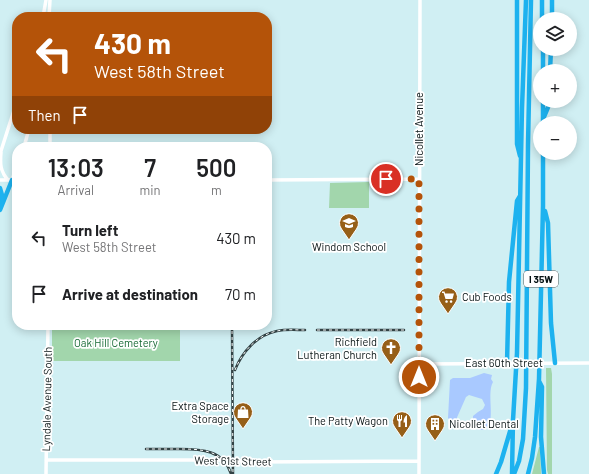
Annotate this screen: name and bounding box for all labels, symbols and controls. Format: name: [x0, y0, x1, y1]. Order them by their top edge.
map controls: [533, 12, 577, 160]
button: layers: [533, 12, 577, 56]
text: 430 m: [94, 26, 171, 60]
icon: left: [28, 28, 80, 80]
text: West 58th Street: [94, 60, 225, 82]
button: +: [533, 64, 577, 108]
street label: Nicollet Avenue: [412, 92, 425, 166]
icon: arrive: [69, 104, 91, 126]
text: Then: [28, 106, 61, 124]
button: −: [533, 116, 577, 160]
text: 13:03: [48, 153, 104, 182]
text: 7: [144, 153, 156, 182]
text: 500: [196, 153, 236, 182]
pin: [369, 162, 403, 196]
icon: arrive: [375, 168, 397, 190]
text: Arrival: [58, 182, 94, 198]
text: min: [140, 182, 161, 198]
text: m: [211, 182, 222, 198]
school or university icon: Windom School: [338, 212, 360, 240]
text: Turn left: [62, 221, 118, 239]
icon: left: [28, 227, 50, 249]
text: 430 m: [216, 229, 256, 247]
text: West 58th Street: [62, 239, 156, 255]
place label: Windom School: [312, 240, 386, 253]
road number: I 35W: [524, 271, 558, 287]
icon: arrive: [28, 283, 50, 305]
text: Arrive at destination: [62, 285, 198, 303]
text: 70 m: [225, 285, 256, 303]
supermarket icon: Cub Foods: [437, 286, 459, 314]
place label: Cub Foods: [462, 290, 512, 303]
place label: Richfield Lutheran Church: [297, 335, 377, 361]
park label: Oak Hill Cemetery: [74, 336, 158, 349]
church icon: Richfield Lutheran Church: [380, 337, 402, 365]
street label: Lyndale Avenue South: [39, 346, 54, 451]
position arrow: [398, 356, 440, 398]
street label: East 60th Street: [465, 356, 543, 369]
place label: Extra Space Storage: [172, 399, 229, 425]
shop icon: Extra Space Storage: [232, 401, 254, 429]
restaurant icon: The Patty Wagon: [391, 410, 413, 438]
building icon: Nicollet Dental: [424, 413, 446, 441]
place label: The Patty Wagon: [308, 414, 388, 427]
place label: Nicollet Dental: [449, 417, 519, 430]
street label: West 61st Street: [194, 453, 272, 468]

